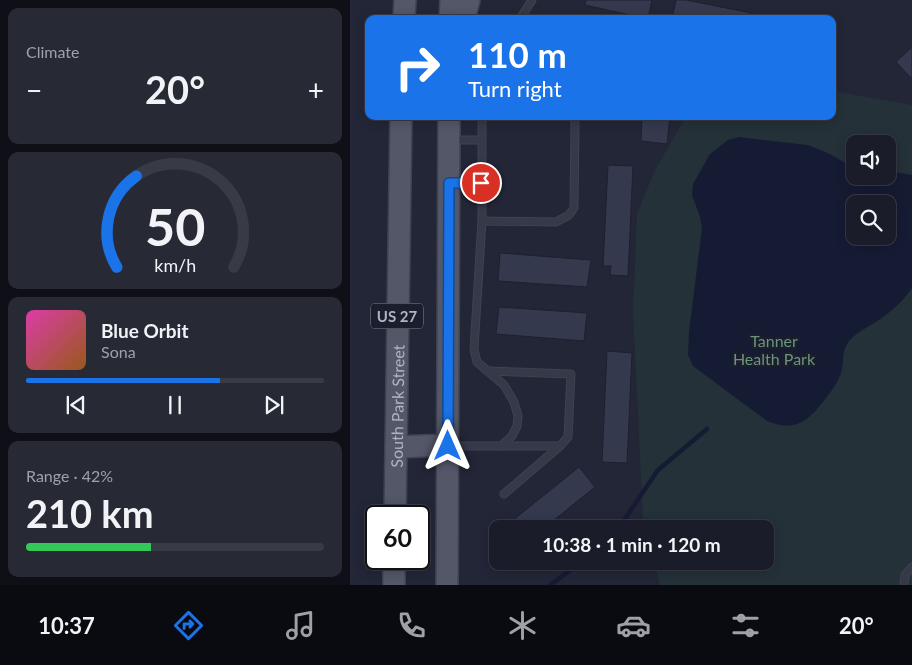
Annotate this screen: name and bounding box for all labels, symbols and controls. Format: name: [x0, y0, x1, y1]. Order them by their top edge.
text: 110 m: [468, 33, 567, 75]
icon: right: [385, 35, 450, 100]
text: Climate: [26, 42, 79, 61]
text: 20°: [145, 66, 205, 112]
text: −: [26, 73, 42, 107]
text: +: [308, 73, 324, 107]
text: Turn right: [468, 75, 562, 102]
map controls: [846, 135, 896, 245]
button: sound: [846, 135, 896, 185]
pin: [460, 162, 502, 204]
icon: arrive: [467, 169, 495, 197]
text: 50: [145, 195, 205, 257]
button: search: [846, 195, 896, 245]
text: km/h: [154, 254, 196, 276]
road number: US 27: [371, 304, 423, 328]
text: Blue Orbit: [101, 319, 189, 342]
park label: Tanner Health Park: [733, 331, 816, 368]
text: Sona: [101, 342, 136, 361]
street label: South Park Street: [386, 344, 407, 468]
icon: previous: [62, 391, 90, 419]
icon: pause: [161, 391, 189, 419]
icon: next: [260, 391, 288, 419]
position arrow: [421, 419, 473, 471]
text: Range · 42%: [26, 466, 113, 485]
text: 210 km: [26, 490, 154, 536]
speed limit sign: 60: [365, 505, 430, 570]
text: 10:38 · 1 min · 120 m: [542, 533, 721, 556]
icon: directions: [171, 608, 206, 643]
icon: music: [283, 608, 318, 643]
icon: phone: [394, 608, 429, 643]
icon: climate: [505, 608, 540, 643]
icon: car: [616, 608, 651, 643]
icon: filters: [728, 608, 763, 643]
text: 10:37: [38, 612, 95, 639]
text: 20°: [839, 612, 874, 639]

